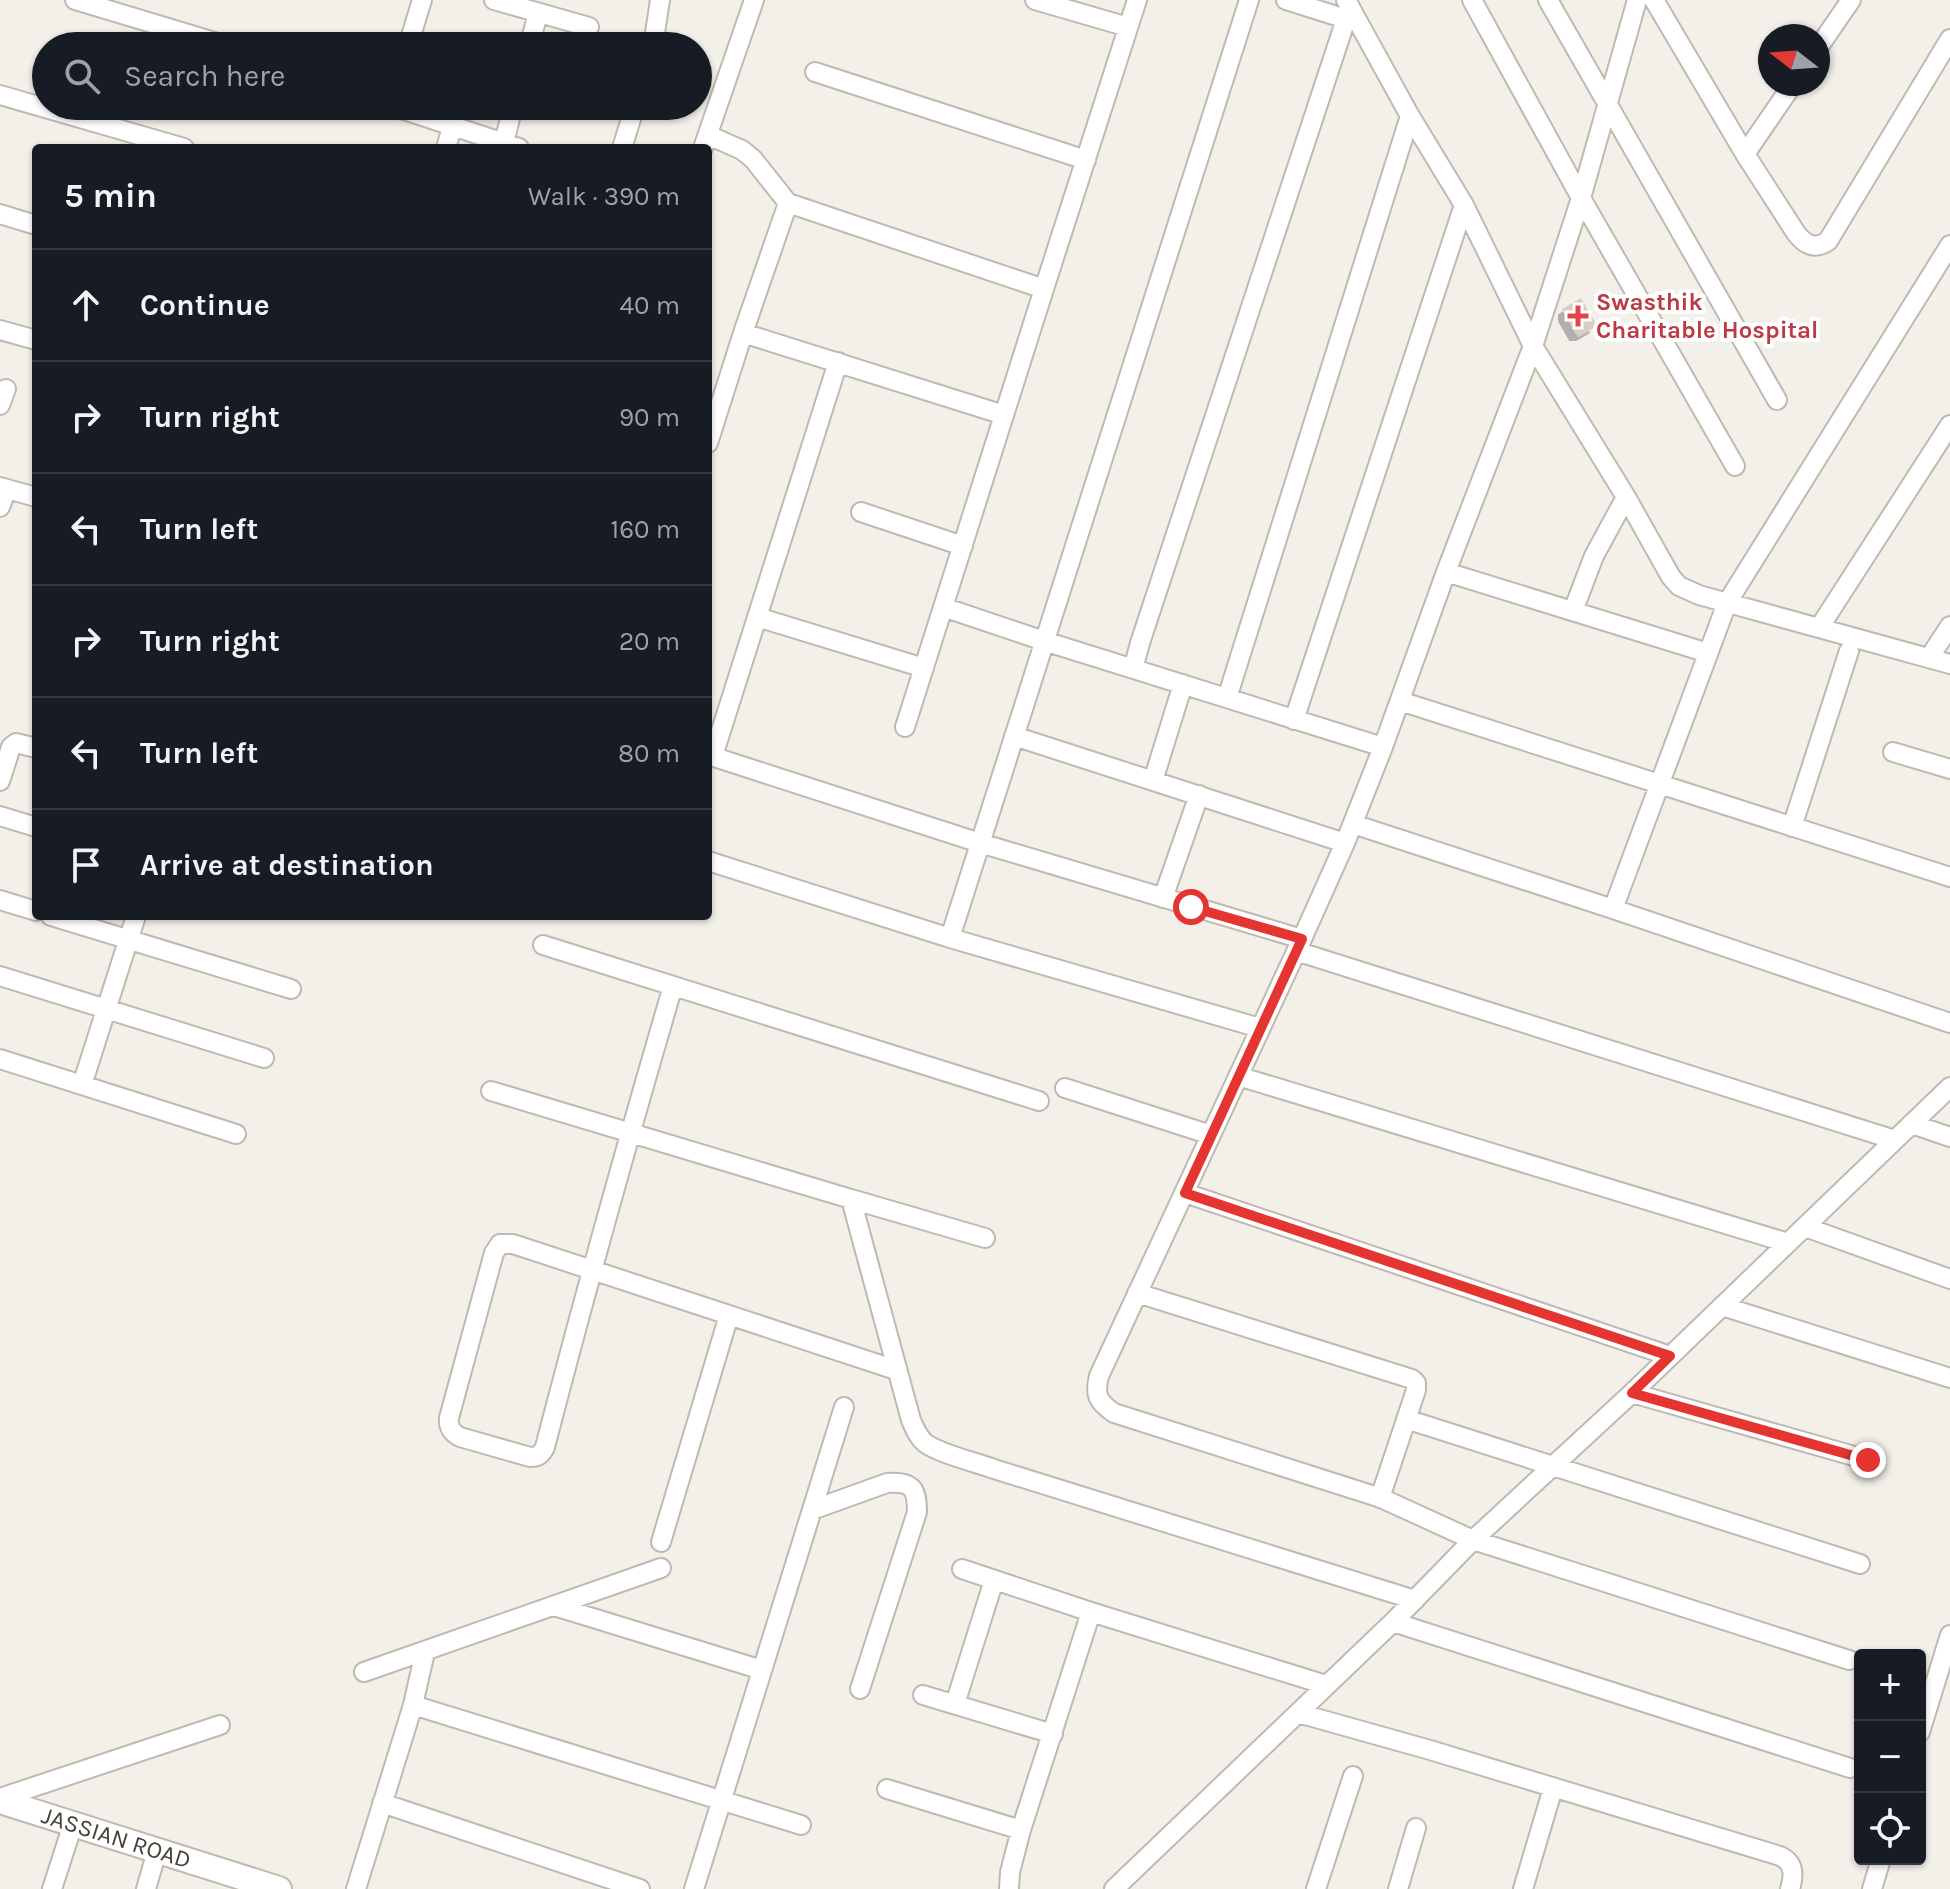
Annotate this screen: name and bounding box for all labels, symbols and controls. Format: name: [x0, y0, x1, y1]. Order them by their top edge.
north arrow: [1758, 24, 1830, 96]
search box: [32, 32, 712, 120]
icon: search: [60, 54, 104, 98]
text: Search here: [124, 58, 285, 94]
text: 5 min: [64, 176, 157, 216]
text: Walk · 390 m: [528, 181, 680, 212]
icon: ahead: [64, 283, 108, 327]
text: Continue: [140, 287, 270, 323]
place label: Swasthik Charitable Hospital: [1596, 288, 1818, 344]
text: 40 m: [620, 290, 680, 321]
marker: Swasthik Charitable Hospital: [1567, 305, 1589, 327]
icon: right: [64, 395, 108, 439]
text: Turn right: [140, 399, 280, 435]
text: 90 m: [619, 402, 680, 433]
icon: left: [64, 507, 108, 551]
text: Turn left: [140, 511, 258, 547]
text: 160 m: [611, 514, 680, 545]
icon: right: [64, 619, 108, 663]
text: Turn right: [140, 623, 280, 659]
text: 20 m: [619, 626, 680, 657]
icon: left: [64, 731, 108, 775]
text: Turn left: [140, 735, 258, 771]
text: 80 m: [618, 738, 680, 769]
icon: arrive: [64, 843, 108, 887]
text: Arrive at destination: [140, 847, 434, 883]
route start: [1173, 889, 1209, 925]
route end: [1850, 1442, 1886, 1478]
map controls: [1854, 1649, 1926, 1865]
button: +: [1854, 1649, 1926, 1721]
button: −: [1854, 1721, 1926, 1793]
button: locate: [1854, 1793, 1926, 1865]
street label: JASSIAN ROAD: [38, 1801, 194, 1874]

